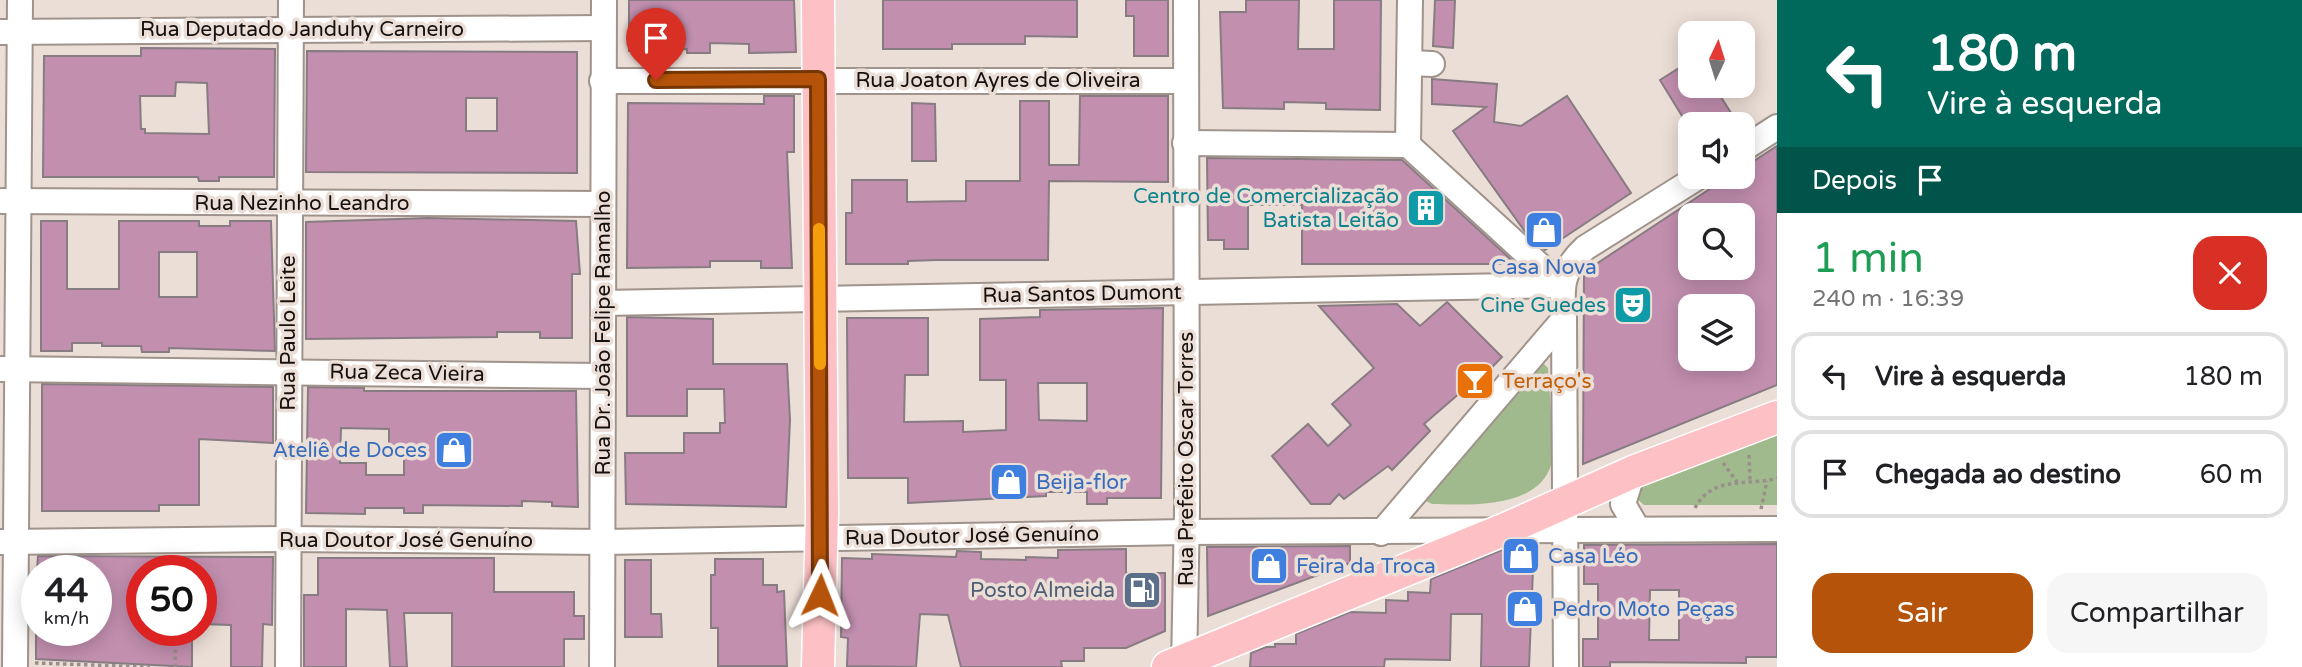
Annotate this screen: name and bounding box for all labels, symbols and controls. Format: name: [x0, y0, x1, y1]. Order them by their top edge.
pin: [626, 8, 686, 80]
street label: Rua Deputado Janduhy Carneiro: [140, 17, 464, 42]
icon: arrive: [637, 19, 675, 57]
north arrow: [1678, 21, 1755, 98]
map controls: [1678, 21, 1755, 371]
text: 180 m: [1927, 25, 2077, 84]
icon: left: [1812, 28, 1903, 119]
street label: Rua Joaton Ayres de Oliveira: [855, 68, 1141, 93]
text: Vire à esquerda: [1927, 85, 2163, 123]
button: sound: [1678, 112, 1755, 189]
icon: arrive: [1911, 161, 1949, 199]
text: Depois: [1812, 165, 1897, 196]
place label: Centro de Comercialização Batista Leitão: [1133, 184, 1399, 233]
building icon: Centro de Comercialização Batista Leitão: [1405, 187, 1447, 229]
street label: Rua Nezinho Leandro: [194, 191, 410, 216]
street label: Rua Dr. João Felipe Ramalho: [591, 191, 616, 476]
button: search: [1678, 203, 1755, 280]
shop icon: Casa Nova: [1523, 209, 1565, 251]
text: 1 min: [1812, 233, 1924, 284]
button: close: [2193, 236, 2267, 310]
street label: Rua Paulo Leite: [276, 255, 301, 411]
place label: Casa Nova: [1491, 255, 1597, 280]
street label: Rua Santos Dumont: [982, 280, 1182, 308]
theatre icon: Cine Guedes: [1612, 284, 1654, 326]
text: 240 m · 16:39: [1812, 285, 1964, 313]
place label: Cine Guedes: [1480, 293, 1606, 318]
button: layers: [1678, 294, 1755, 371]
street label: Rua Prefeito Oscar Torres: [1174, 332, 1199, 586]
icon: left: [1816, 357, 1854, 395]
street label: Rua Zeca Vieira: [329, 359, 485, 387]
bar icon: Terraço's: [1454, 360, 1496, 402]
text: Vire à esquerda: [1875, 361, 2066, 392]
text: 180 m: [2183, 361, 2263, 392]
place label: Terraço's: [1502, 369, 1592, 394]
shop icon: Ateliê de Doces: [433, 429, 475, 471]
place label: Ateliê de Doces: [272, 438, 427, 463]
icon: arrive: [1816, 455, 1854, 493]
text: Chegada ao destino: [1875, 459, 2121, 490]
text: 60 m: [2200, 459, 2263, 490]
shop icon: Beija-flor: [988, 461, 1030, 503]
place label: Beija-flor: [1036, 470, 1127, 495]
street label: Rua Doutor José Genuíno: [845, 521, 1099, 551]
street label: Rua Doutor José Genuíno: [279, 528, 533, 553]
shop icon: Casa Léo: [1500, 535, 1542, 577]
place label: Casa Léo: [1548, 544, 1639, 569]
shop icon: Feira da Troca: [1248, 545, 1290, 587]
place label: Feira da Troca: [1296, 554, 1436, 579]
speed limit sign: 50: [126, 555, 217, 646]
position arrow: [783, 558, 857, 632]
fuel station icon: Posto Almeida: [1121, 569, 1163, 611]
text: 44: [45, 570, 88, 612]
button: Sair: [1812, 573, 2033, 653]
button: Compartilhar: [2047, 573, 2267, 653]
place label: Posto Almeida: [970, 578, 1115, 603]
shop icon: Pedro Moto Peças: [1504, 588, 1546, 630]
place label: Pedro Moto Peças: [1552, 597, 1734, 622]
text: km/h: [44, 607, 89, 629]

